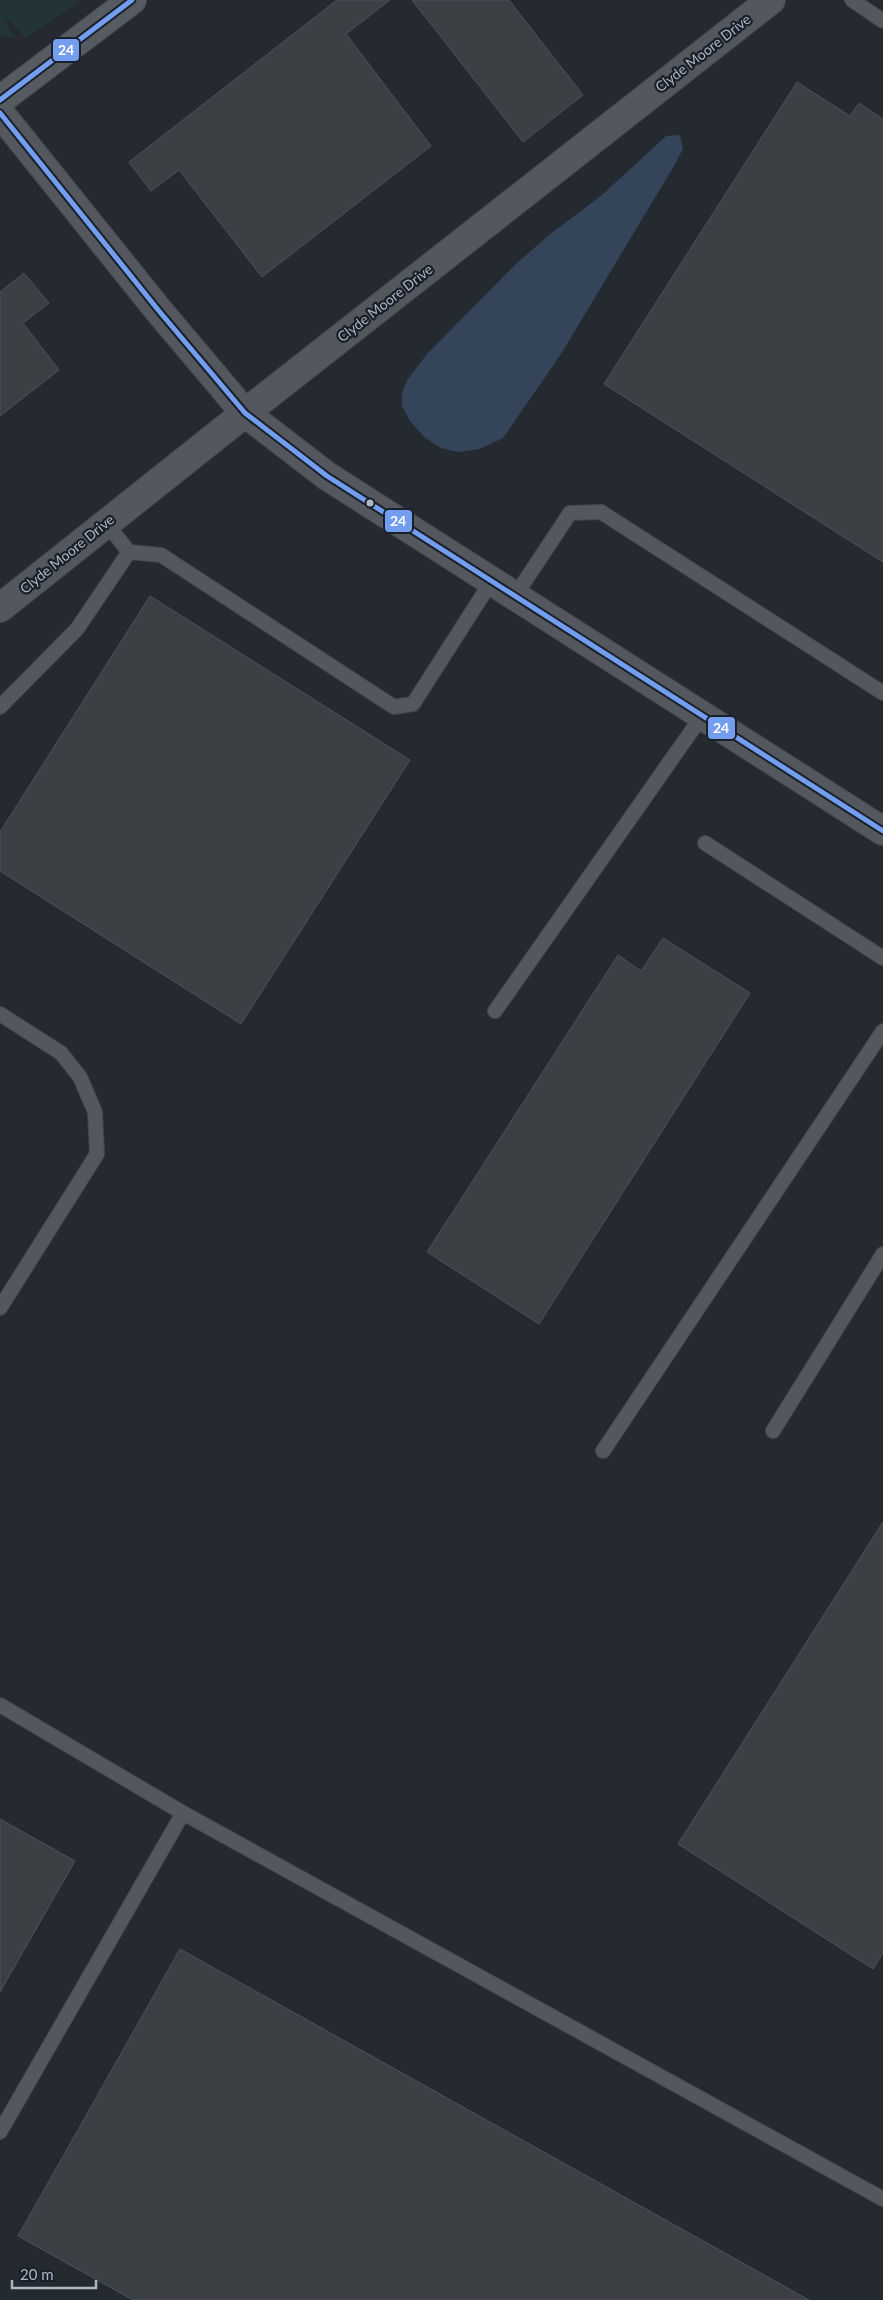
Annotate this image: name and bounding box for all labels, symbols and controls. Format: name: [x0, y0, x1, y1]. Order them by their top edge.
street label: Clyde Moore Drive: [652, 10, 754, 95]
line badge: 24: [52, 38, 80, 62]
text: 24: [58, 41, 74, 58]
street label: Clyde Moore Drive: [334, 260, 436, 345]
unlabelled marker: [365, 498, 375, 508]
line badge: 24: [384, 509, 413, 533]
street label: Clyde Moore Drive: [16, 510, 117, 597]
text: 24: [390, 512, 406, 529]
line badge: 24: [707, 716, 736, 740]
text: 24: [713, 719, 729, 736]
scale bar: [12, 2258, 96, 2290]
text: 20 m: [20, 2265, 54, 2283]

